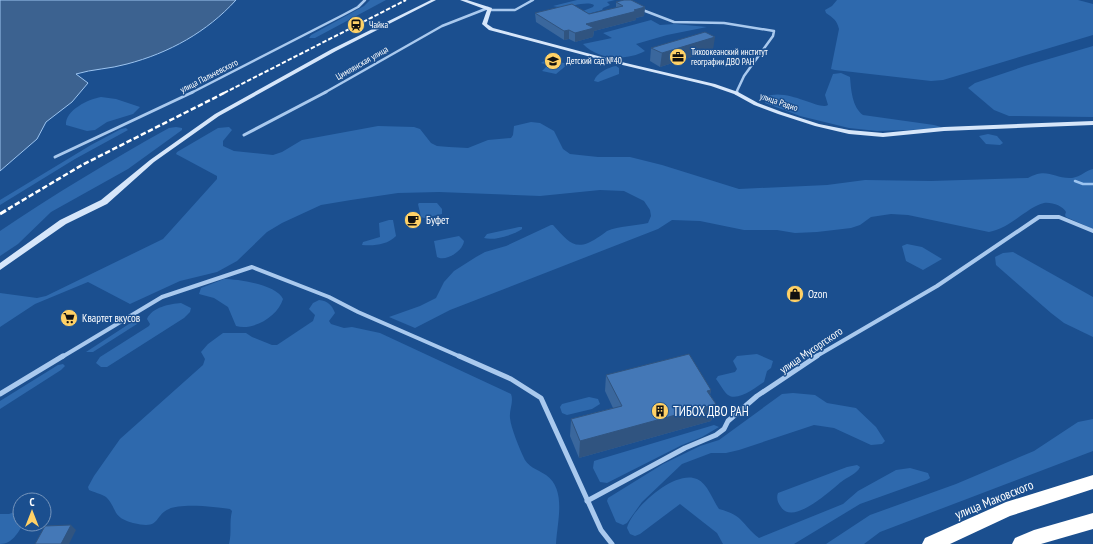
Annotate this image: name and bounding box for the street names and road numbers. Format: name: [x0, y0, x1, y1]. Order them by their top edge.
street label: Цимлянская улица: [334, 43, 390, 82]
street label: улица Пальчевского: [178, 56, 240, 95]
street label: улица Радио: [759, 90, 800, 113]
street label: улица Мусоргского: [777, 324, 845, 376]
street label: улица Маковского: [952, 476, 1036, 523]

